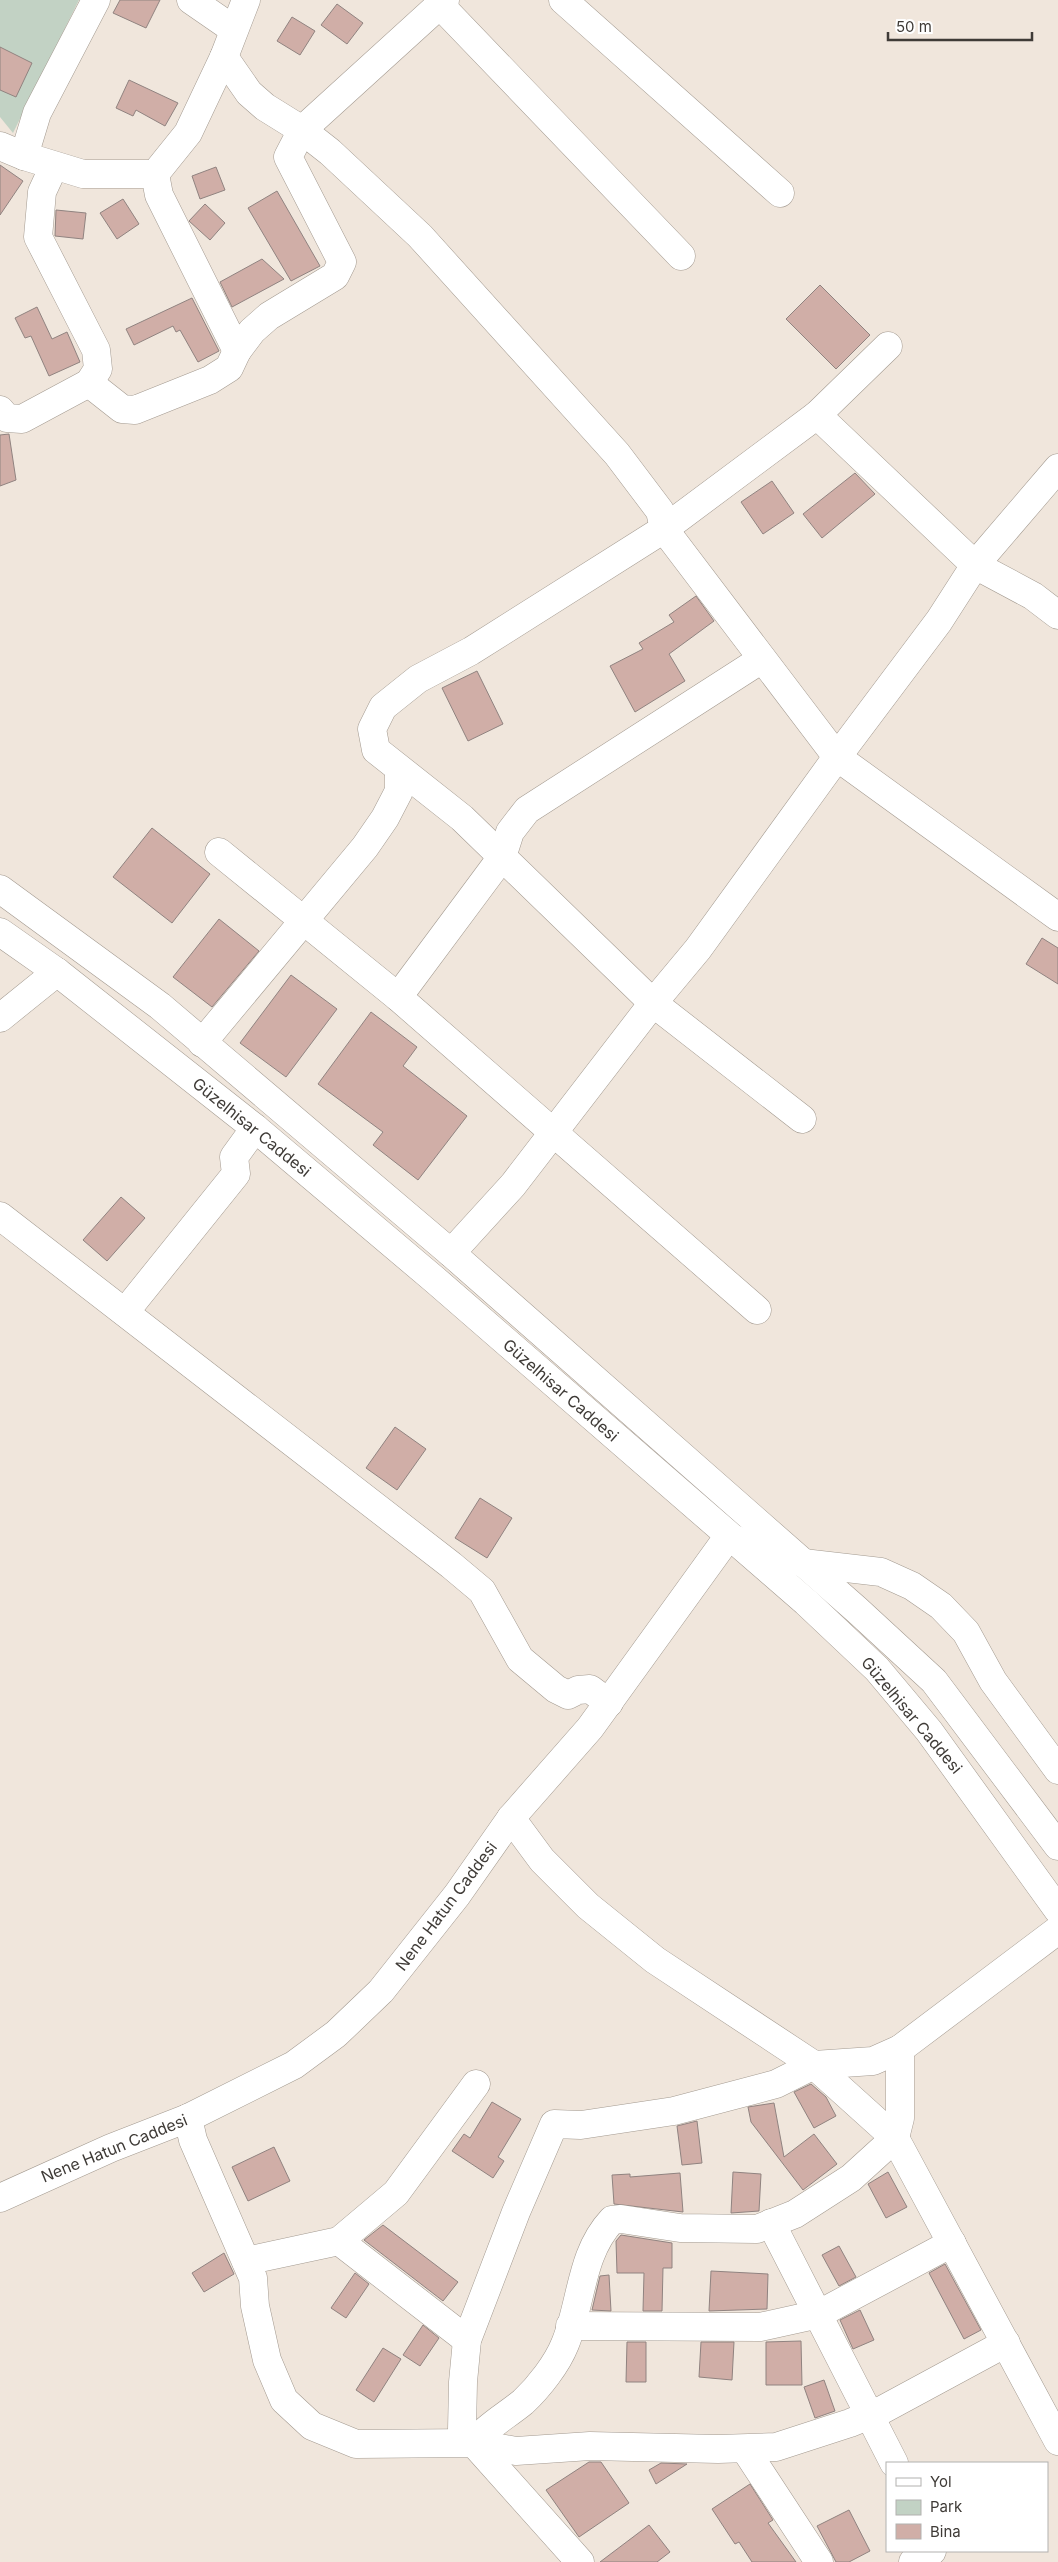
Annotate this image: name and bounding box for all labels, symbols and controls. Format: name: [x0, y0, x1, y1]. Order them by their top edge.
scale bar: [888, 10, 1032, 42]
text: 50 m: [896, 17, 932, 36]
street label: Güzelhisar Caddesi: [189, 1073, 315, 1181]
street label: Güzelhisar Caddesi: [499, 1334, 623, 1446]
street label: Güzelhisar Caddesi: [857, 1652, 967, 1778]
street label: Nene Hatun Caddesi: [391, 1838, 501, 1974]
street label: Nene Hatun Caddesi: [38, 2109, 190, 2187]
legend: [886, 2462, 1048, 2552]
text: Yol: [930, 2472, 952, 2491]
text: Park: [930, 2497, 963, 2516]
text: Bina: [930, 2522, 961, 2541]

